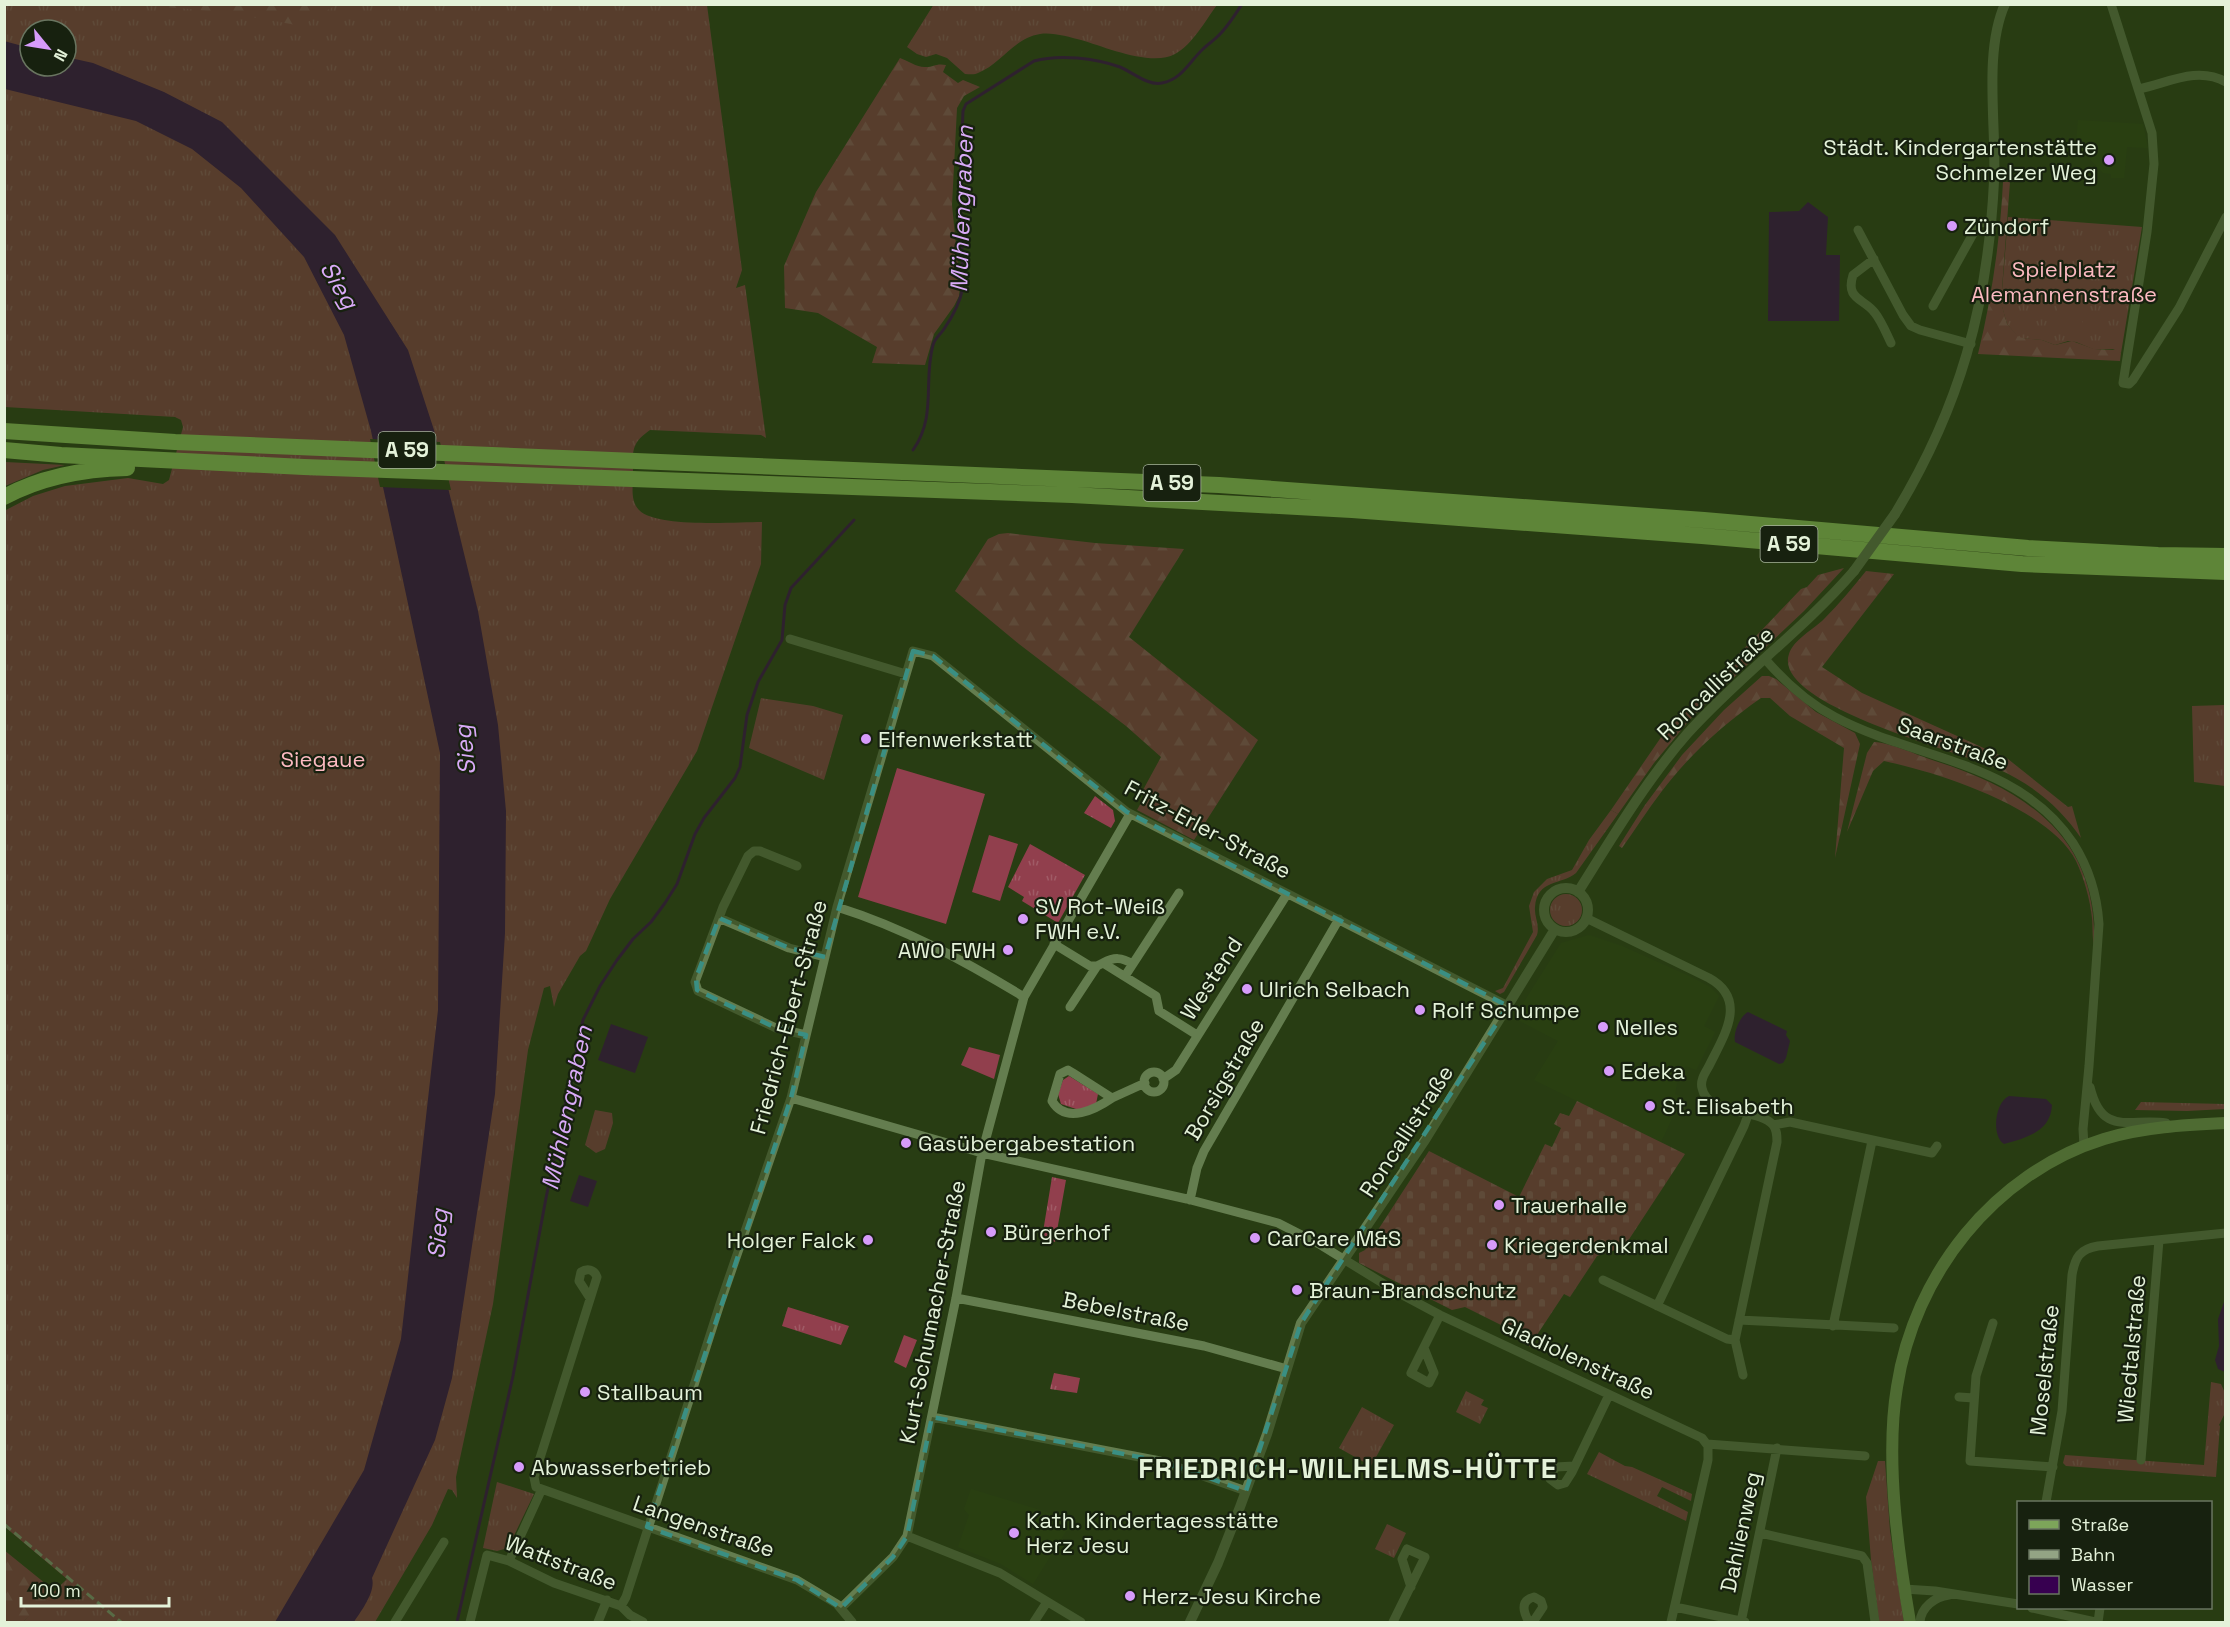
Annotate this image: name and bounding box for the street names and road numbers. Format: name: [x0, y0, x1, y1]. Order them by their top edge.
road number: A 59: [378, 432, 436, 468]
road number: A 59: [1144, 465, 1200, 501]
road number: A 59: [1760, 526, 1818, 562]
street label: Roncallistraße: [1651, 620, 1779, 746]
street label: Saarstraße: [1894, 710, 2012, 776]
street label: Fritz-Erler-Straße: [1120, 773, 1296, 885]
street label: Friedrich-Ebert-Straße: [743, 897, 833, 1137]
street label: Westend: [1174, 931, 1248, 1025]
street label: Borsigstraße: [1178, 1013, 1270, 1145]
street label: Roncallistraße: [1353, 1060, 1459, 1202]
street label: Kurt-Schumacher-Straße: [893, 1178, 971, 1446]
street label: Wiedtalstraße: [2111, 1274, 2151, 1424]
street label: Bebelstraße: [1060, 1285, 1192, 1337]
street label: Moselstraße: [2023, 1303, 2065, 1437]
street label: Gladiolenstraße: [1497, 1310, 1659, 1406]
street label: Dahlienweg: [1714, 1469, 1766, 1595]
street label: Langenstraße: [630, 1489, 778, 1563]
street label: Wattstraße: [501, 1528, 621, 1596]

